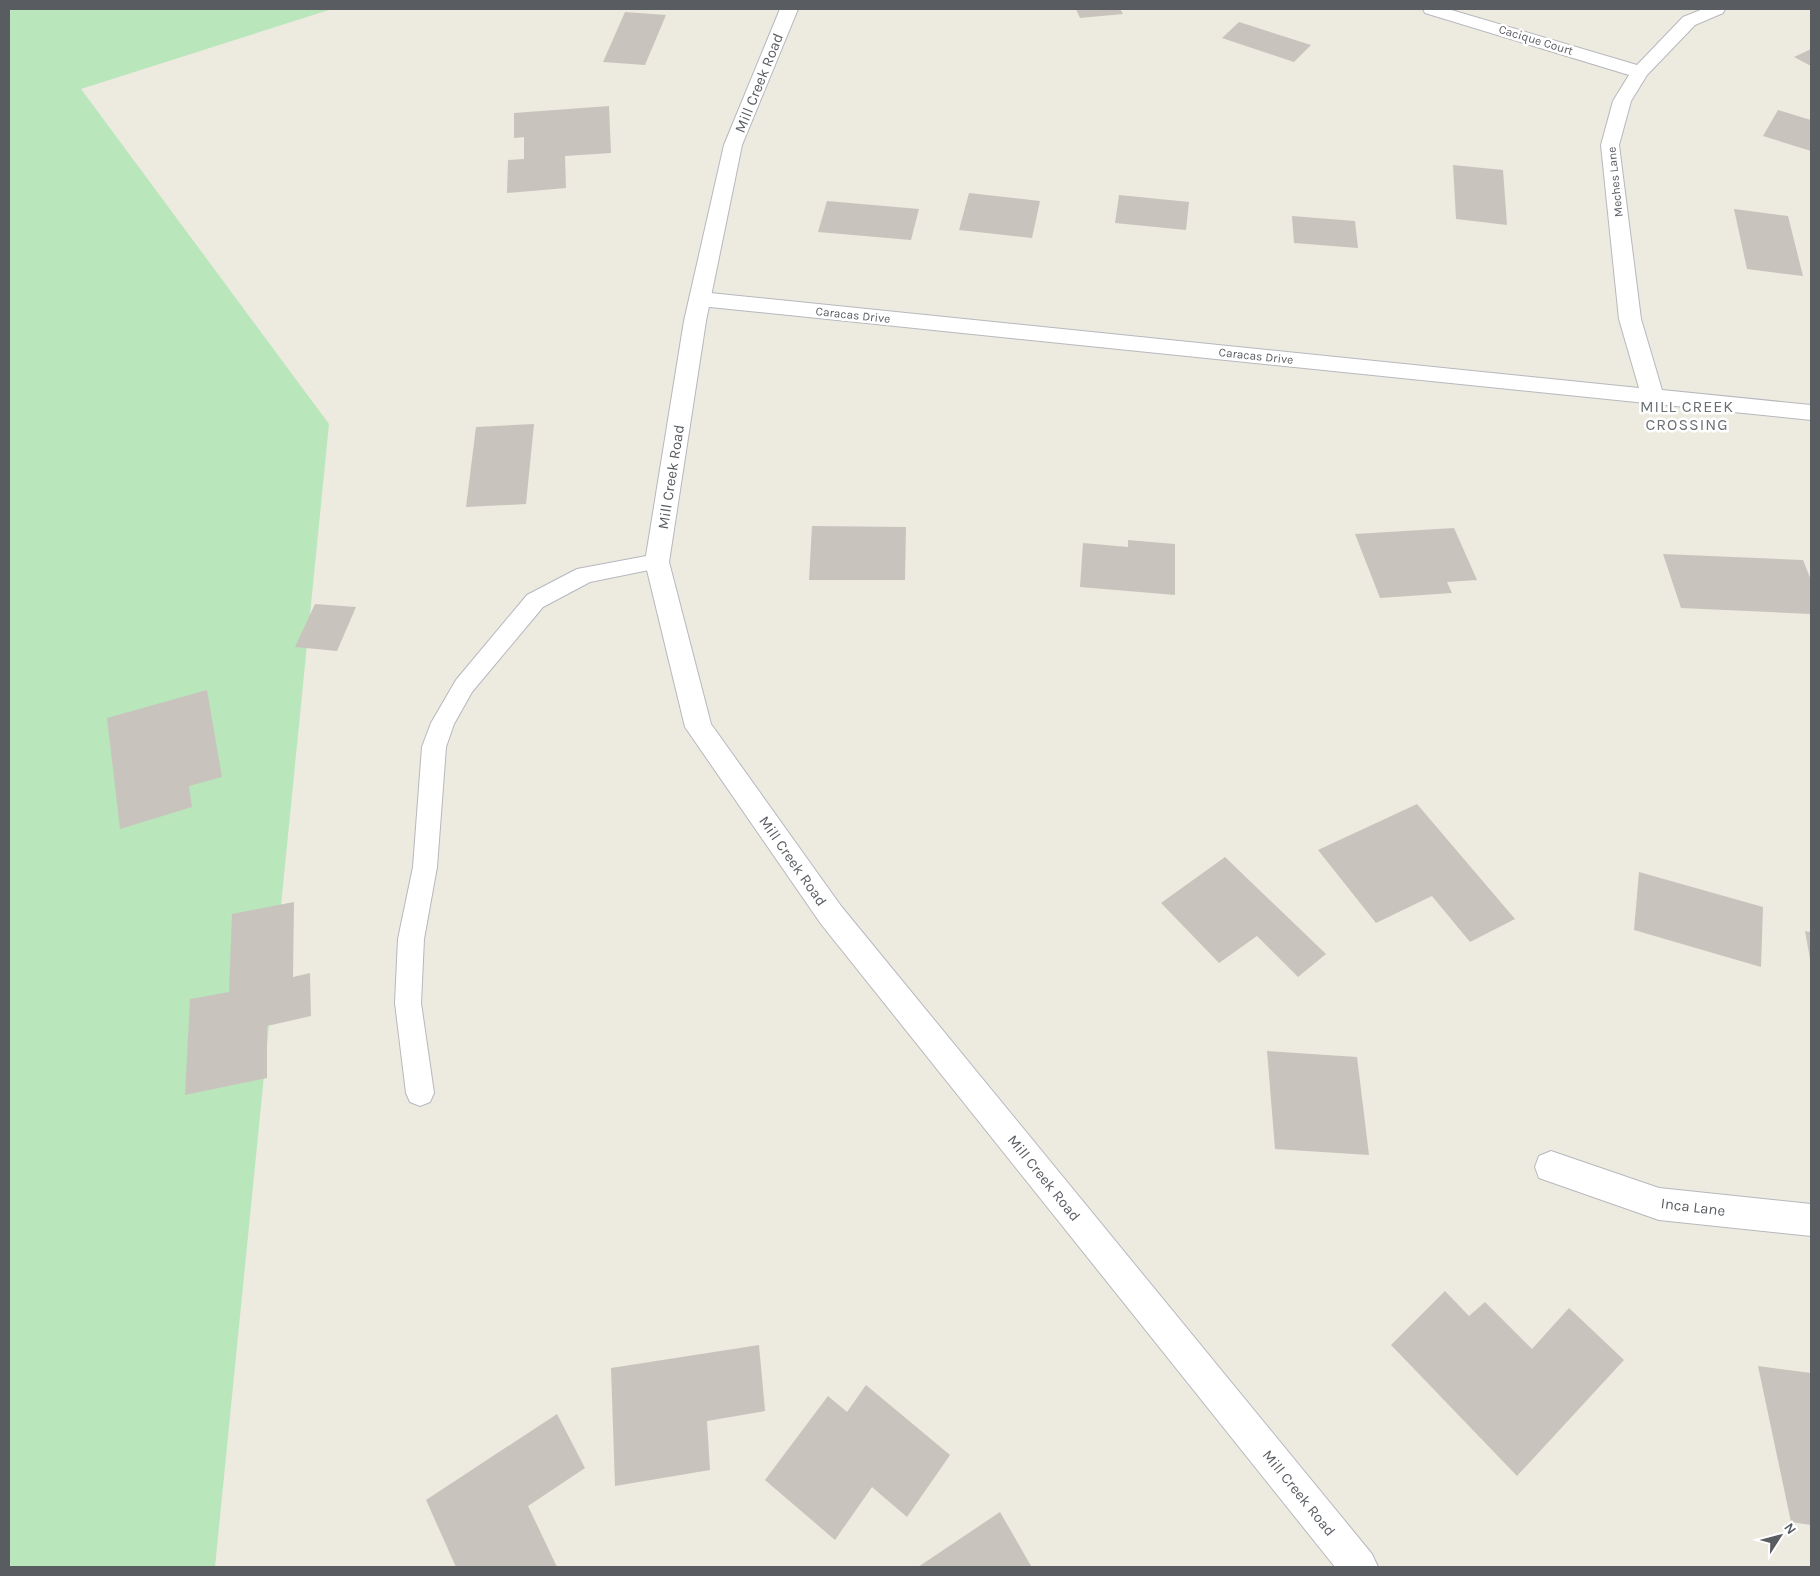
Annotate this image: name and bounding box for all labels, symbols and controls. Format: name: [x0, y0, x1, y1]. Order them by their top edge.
street label: Cacique Court: [1497, 22, 1575, 58]
street label: Mill Creek Road: [731, 31, 787, 135]
street label: Meches Lane: [1604, 146, 1626, 218]
street label: Caracas Drive: [815, 304, 891, 326]
street label: Caracas Drive: [1218, 345, 1294, 367]
district label: MILL CREEK CROSSING: [1640, 397, 1734, 434]
street label: Mill Creek Road: [654, 423, 688, 531]
street label: Mill Creek Road: [755, 813, 831, 909]
street label: Mill Creek Road: [1004, 1131, 1084, 1225]
street label: Inca Lane: [1660, 1194, 1726, 1220]
street label: Mill Creek Road: [1259, 1446, 1339, 1540]
north arrow: [1755, 1511, 1805, 1561]
text: N: [1780, 1520, 1800, 1538]

